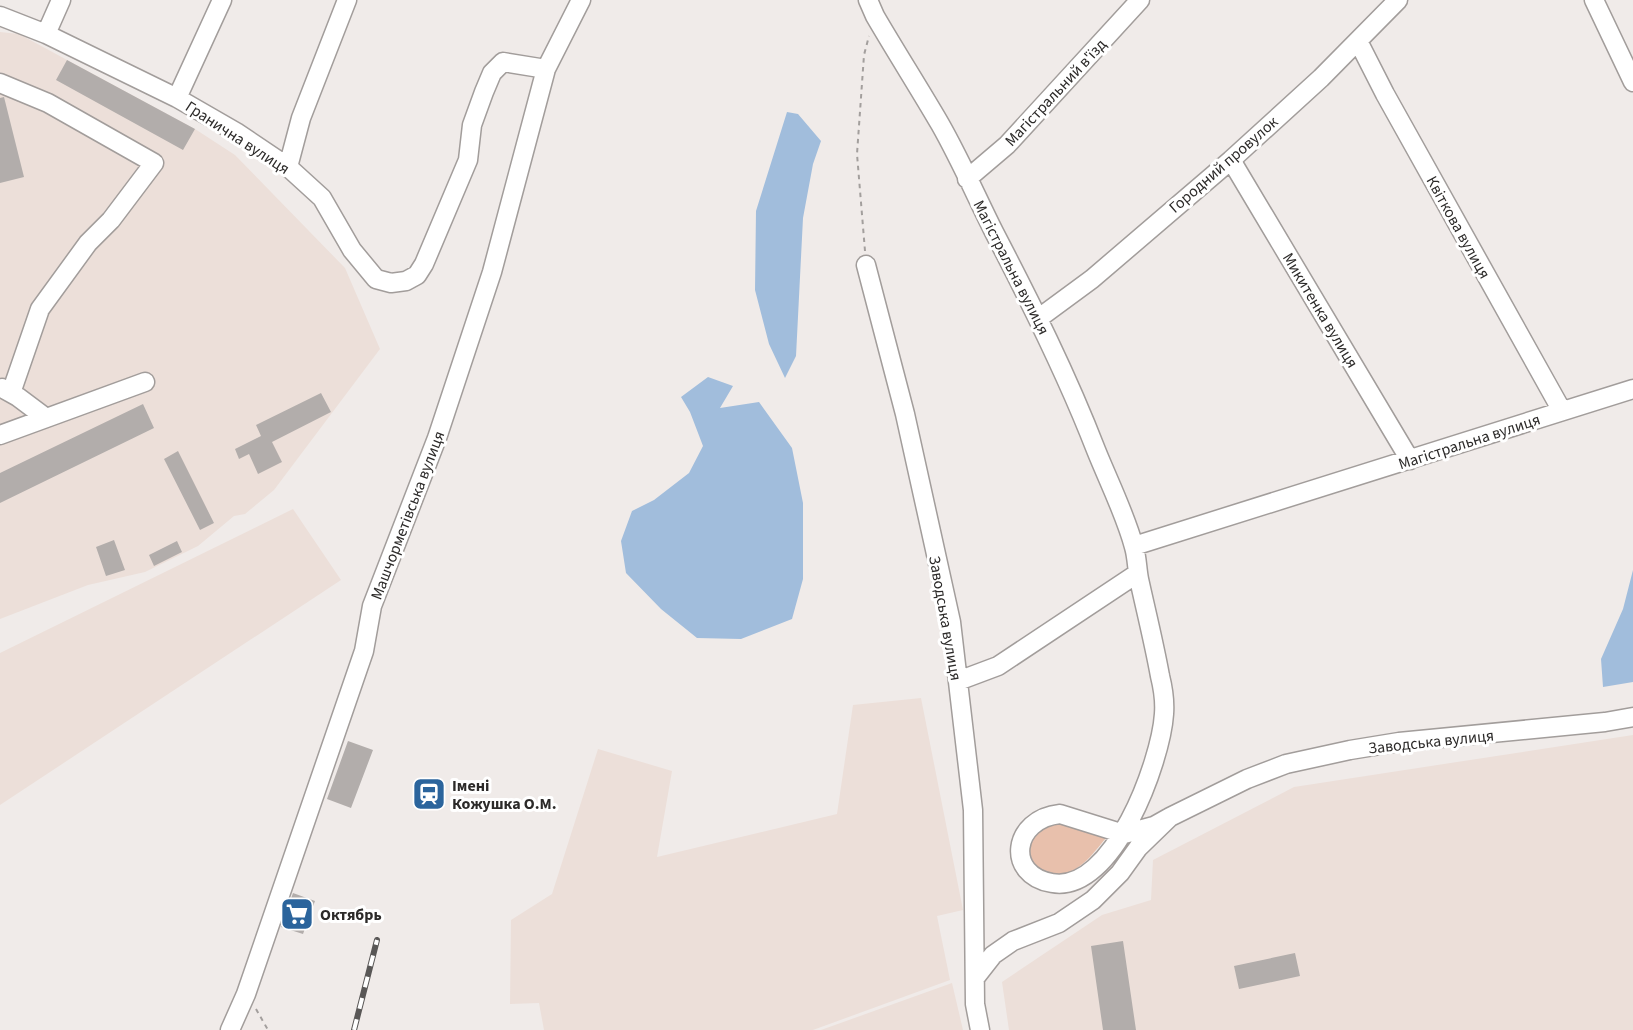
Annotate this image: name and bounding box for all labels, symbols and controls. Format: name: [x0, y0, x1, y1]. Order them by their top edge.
street label: Магістральний в'їзд: [1000, 34, 1112, 151]
street label: Гранична вулиця: [181, 96, 294, 180]
street label: Городний провулок: [1164, 111, 1283, 218]
street label: Квіткова вулиця: [1421, 172, 1496, 283]
street label: Магістральна вулиця: [968, 196, 1055, 338]
street label: Микитенка вулиця: [1277, 249, 1363, 372]
street label: Магістральна вулиця: [1395, 409, 1543, 475]
street label: Машчорметівська вулиця: [366, 428, 450, 603]
street label: Заводська вулиця: [923, 554, 967, 682]
street label: Заводська вулиця: [1367, 724, 1495, 760]
place label: Імені Кожушка О.М.: [452, 775, 557, 815]
station icon: Імені Кожушка О.М.: [411, 776, 447, 812]
supermarket icon: Октябрь: [279, 896, 315, 932]
place label: Октябрь: [320, 904, 382, 926]

